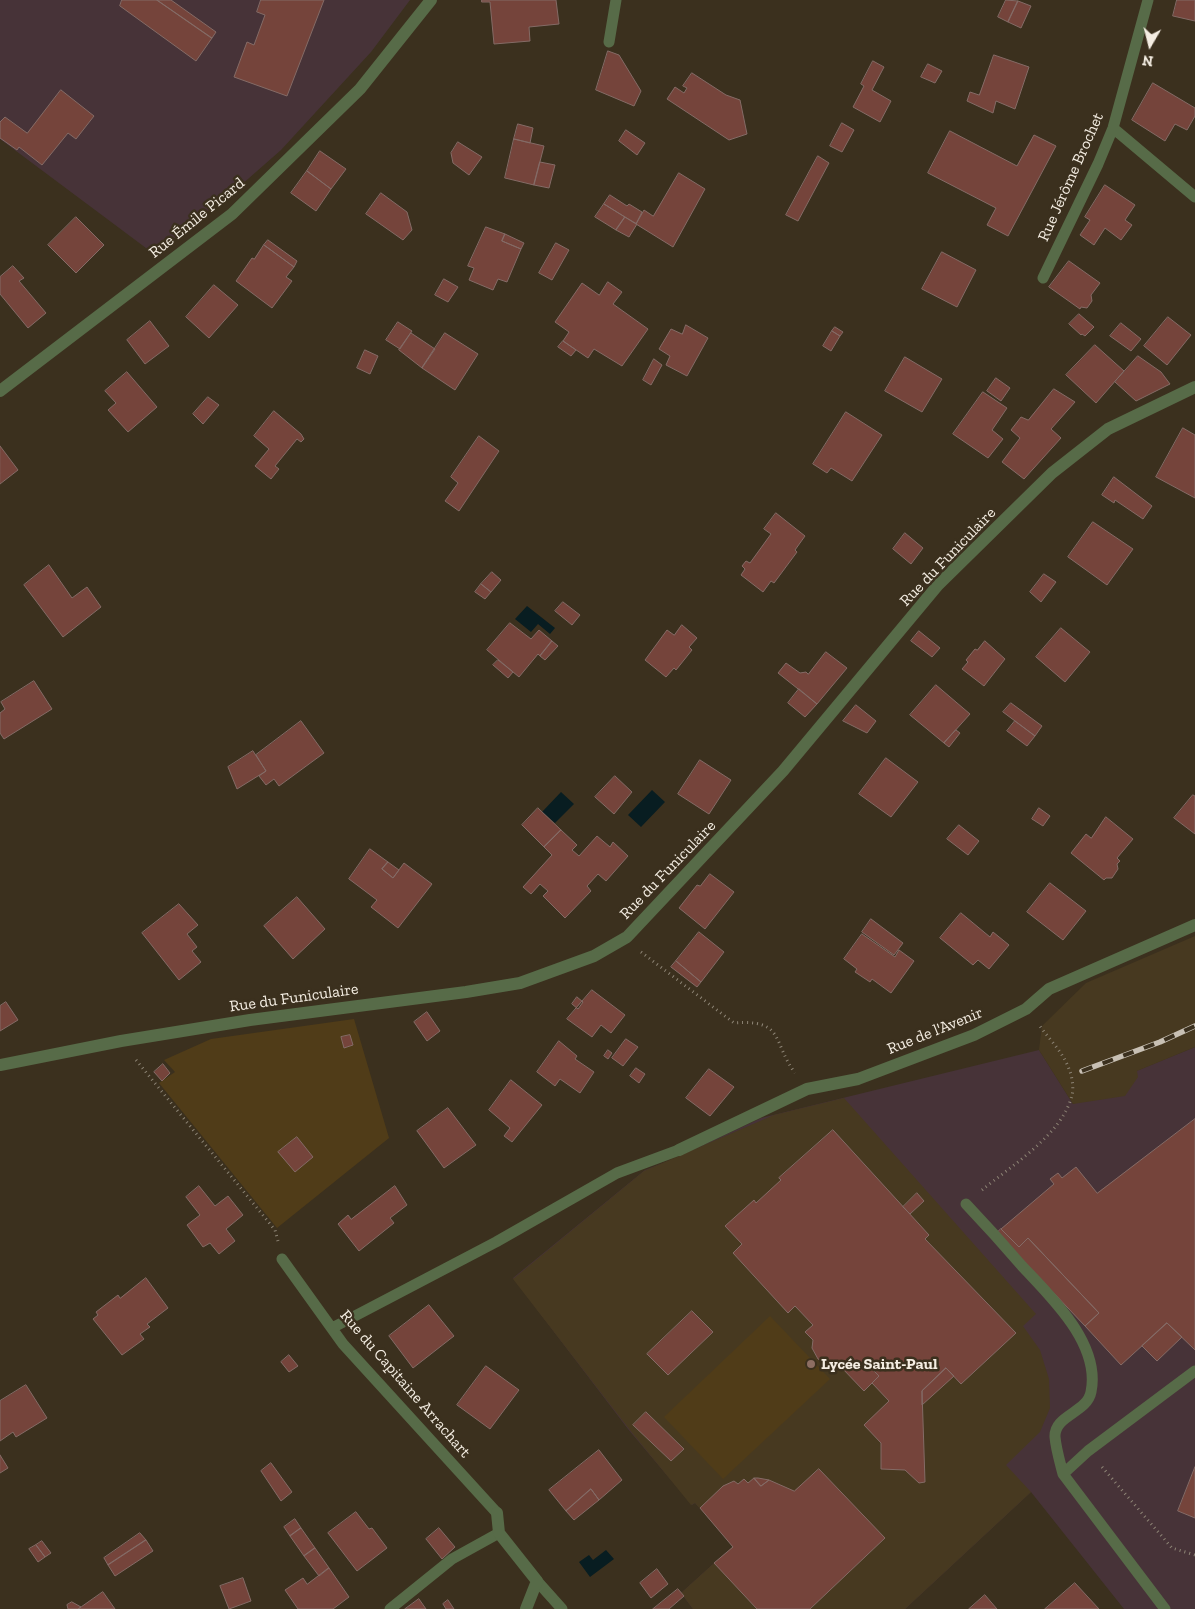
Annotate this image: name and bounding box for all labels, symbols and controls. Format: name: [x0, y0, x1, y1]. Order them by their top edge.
north arrow: [1125, 20, 1175, 70]
text: N: [1141, 51, 1154, 70]
street label: Rue Jérôme Brochet: [1034, 110, 1108, 244]
street label: Rue Émile Picard: [145, 174, 249, 262]
street label: Rue du Funiculaire: [896, 504, 1000, 610]
street label: Rue du Funiculaire: [616, 817, 720, 923]
street label: Rue du Funiculaire: [228, 979, 360, 1017]
street label: Rue de l'Avenir: [884, 1003, 986, 1059]
street label: Rue du Capitaine Arrachart: [336, 1306, 474, 1462]
place label: Lycée Saint-Paul: [821, 1354, 937, 1374]
marker: Lycée Saint-Paul: [805, 1358, 817, 1370]

